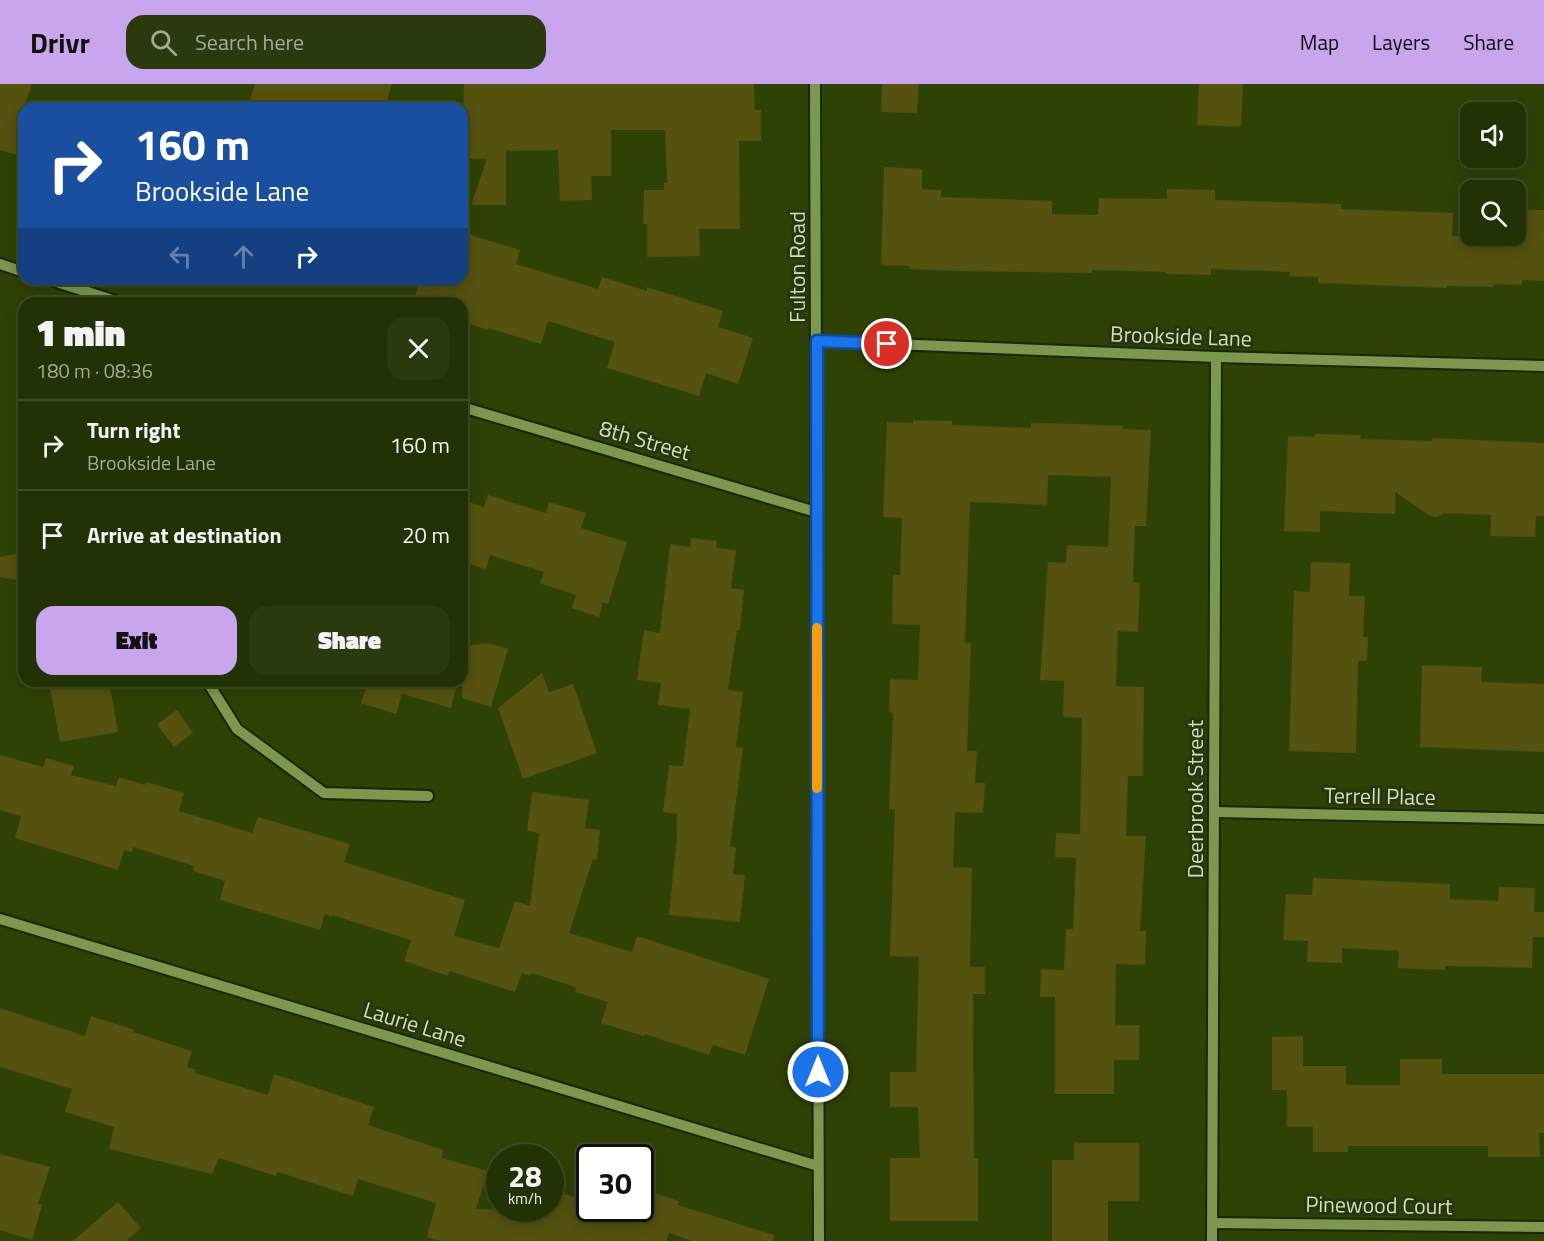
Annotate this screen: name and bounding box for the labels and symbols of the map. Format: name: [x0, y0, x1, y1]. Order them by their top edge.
street label: Fulton Road: [780, 211, 814, 323]
street label: Brookside Lane: [1110, 317, 1252, 355]
pin: [861, 318, 912, 369]
street label: 8th Street: [595, 411, 695, 469]
street label: Deerbrook Street: [1178, 720, 1212, 878]
street label: Terrell Place: [1324, 778, 1436, 814]
street label: Laurie Lane: [359, 992, 471, 1056]
position arrow: [786, 1040, 850, 1104]
speed limit sign: 30: [576, 1144, 654, 1222]
street label: Pinewood Court: [1305, 1187, 1453, 1223]

